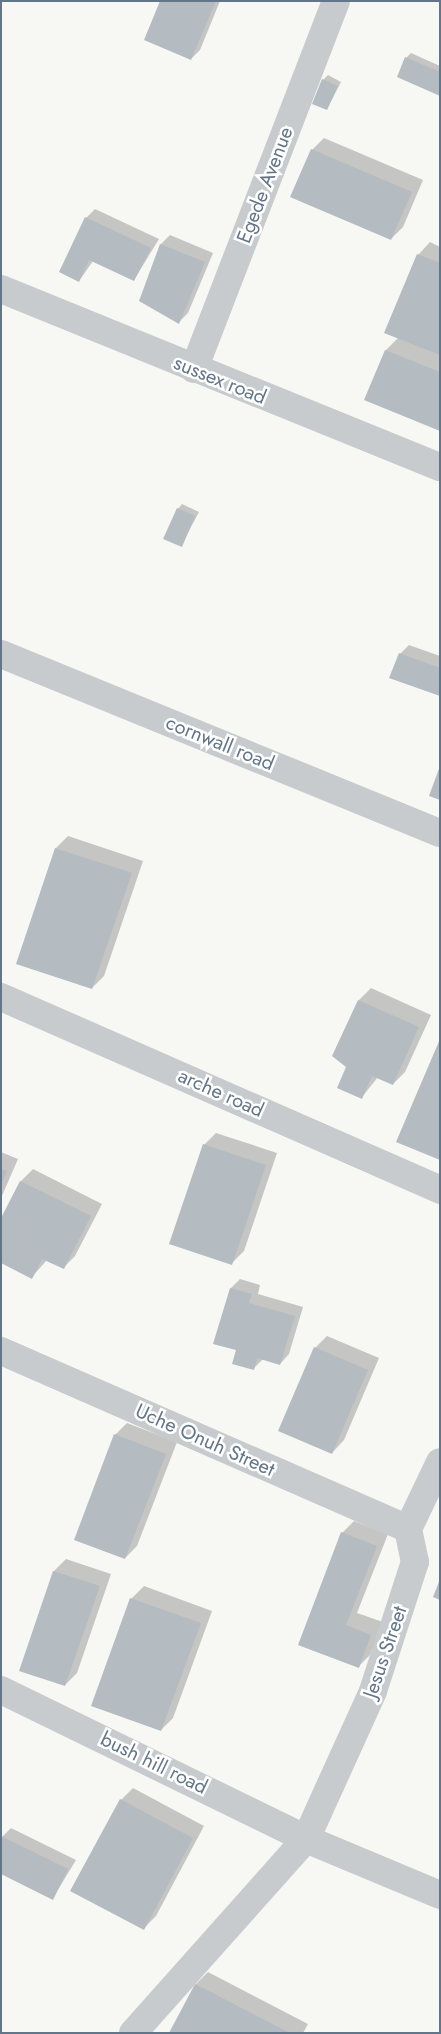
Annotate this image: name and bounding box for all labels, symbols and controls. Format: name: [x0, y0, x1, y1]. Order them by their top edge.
street label: Egede Avenue: [232, 123, 298, 247]
street label: sussex road: [170, 351, 270, 409]
street label: cornwall road: [162, 710, 278, 776]
street label: arche road: [175, 1064, 267, 1122]
street label: Uche Onuh Street: [132, 1399, 278, 1481]
street label: Jesus Street: [358, 1603, 412, 1701]
street label: bush hill road: [97, 1727, 211, 1799]

